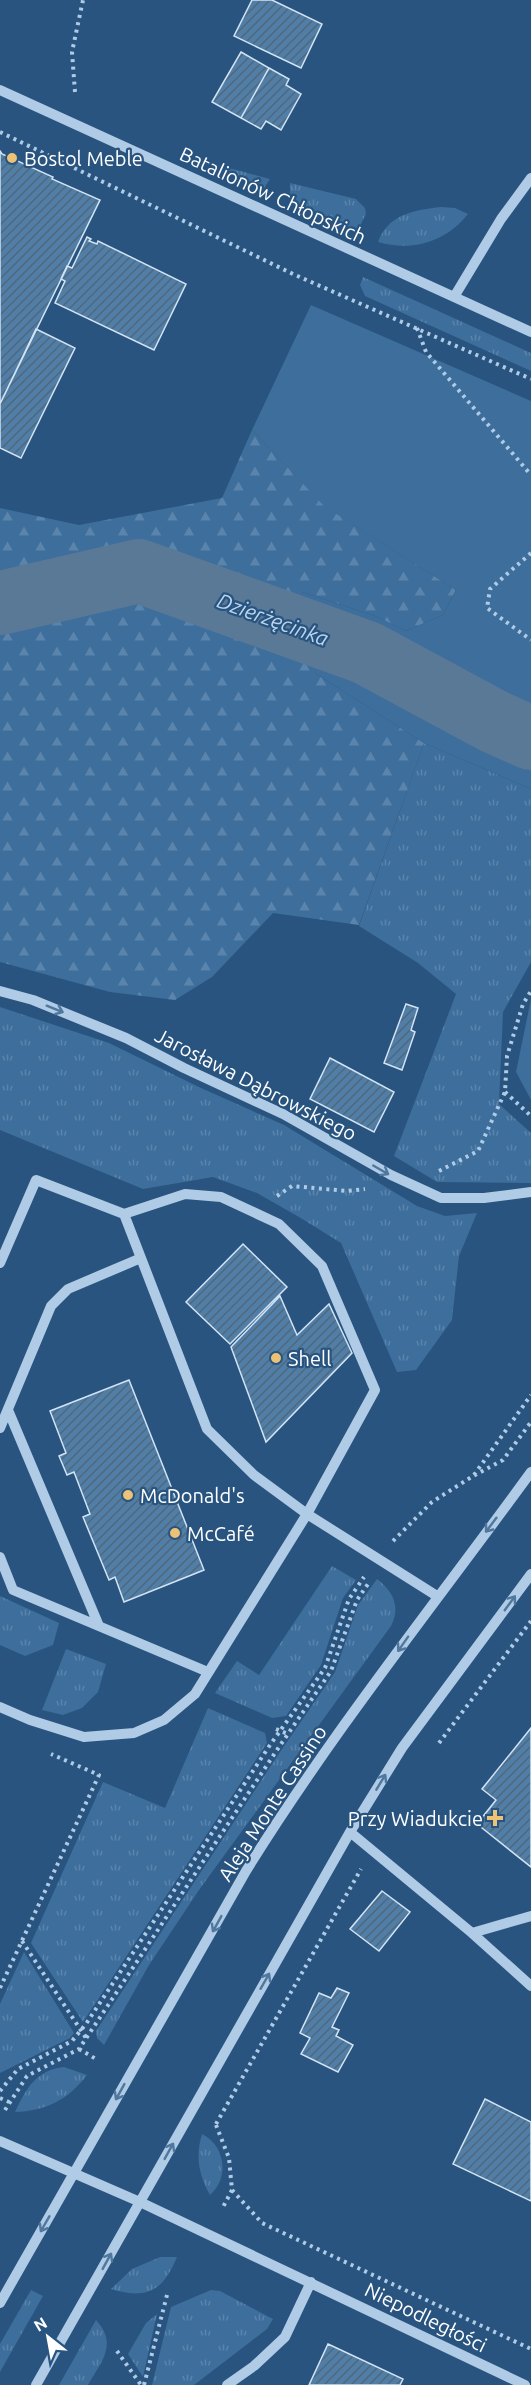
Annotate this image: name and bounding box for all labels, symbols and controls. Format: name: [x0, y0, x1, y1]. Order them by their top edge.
street label: Batalionów Chłopskich: [176, 142, 370, 248]
place label: Bostol Meble: [24, 147, 143, 170]
marker: Bostol Meble: [5, 151, 19, 165]
water label: Dzierżęcinka: [214, 588, 332, 650]
one-way arrow: [46, 1004, 64, 1015]
street label: Jarosława Dąbrowskiego: [152, 1023, 360, 1145]
one-way arrow: [372, 1164, 389, 1176]
place label: Shell: [288, 1347, 331, 1370]
marker: Shell: [269, 1351, 283, 1365]
place label: McDonald's: [140, 1484, 245, 1507]
marker: McDonald's: [121, 1488, 135, 1502]
one-way arrow: [485, 1516, 498, 1532]
place label: McCafé: [187, 1522, 255, 1545]
marker: McCafé: [168, 1526, 182, 1540]
one-way arrow: [504, 1595, 516, 1611]
one-way arrow: [397, 1635, 409, 1651]
street label: Aleja Monte Cassino: [213, 1721, 331, 1885]
one-way arrow: [375, 1774, 387, 1791]
place label: Przy Wiadukcie: [348, 1807, 483, 1830]
marker: Przy Wiadukcie: [488, 1811, 502, 1825]
one-way arrow: [211, 1914, 222, 1932]
one-way arrow: [260, 1973, 271, 1991]
one-way arrow: [114, 2083, 125, 2101]
one-way arrow: [163, 2143, 175, 2160]
one-way arrow: [39, 2215, 51, 2232]
one-way arrow: [101, 2253, 113, 2270]
street label: Niepodległości: [361, 2278, 491, 2356]
north arrow: [18, 2307, 78, 2367]
text: N: [31, 2313, 50, 2335]

